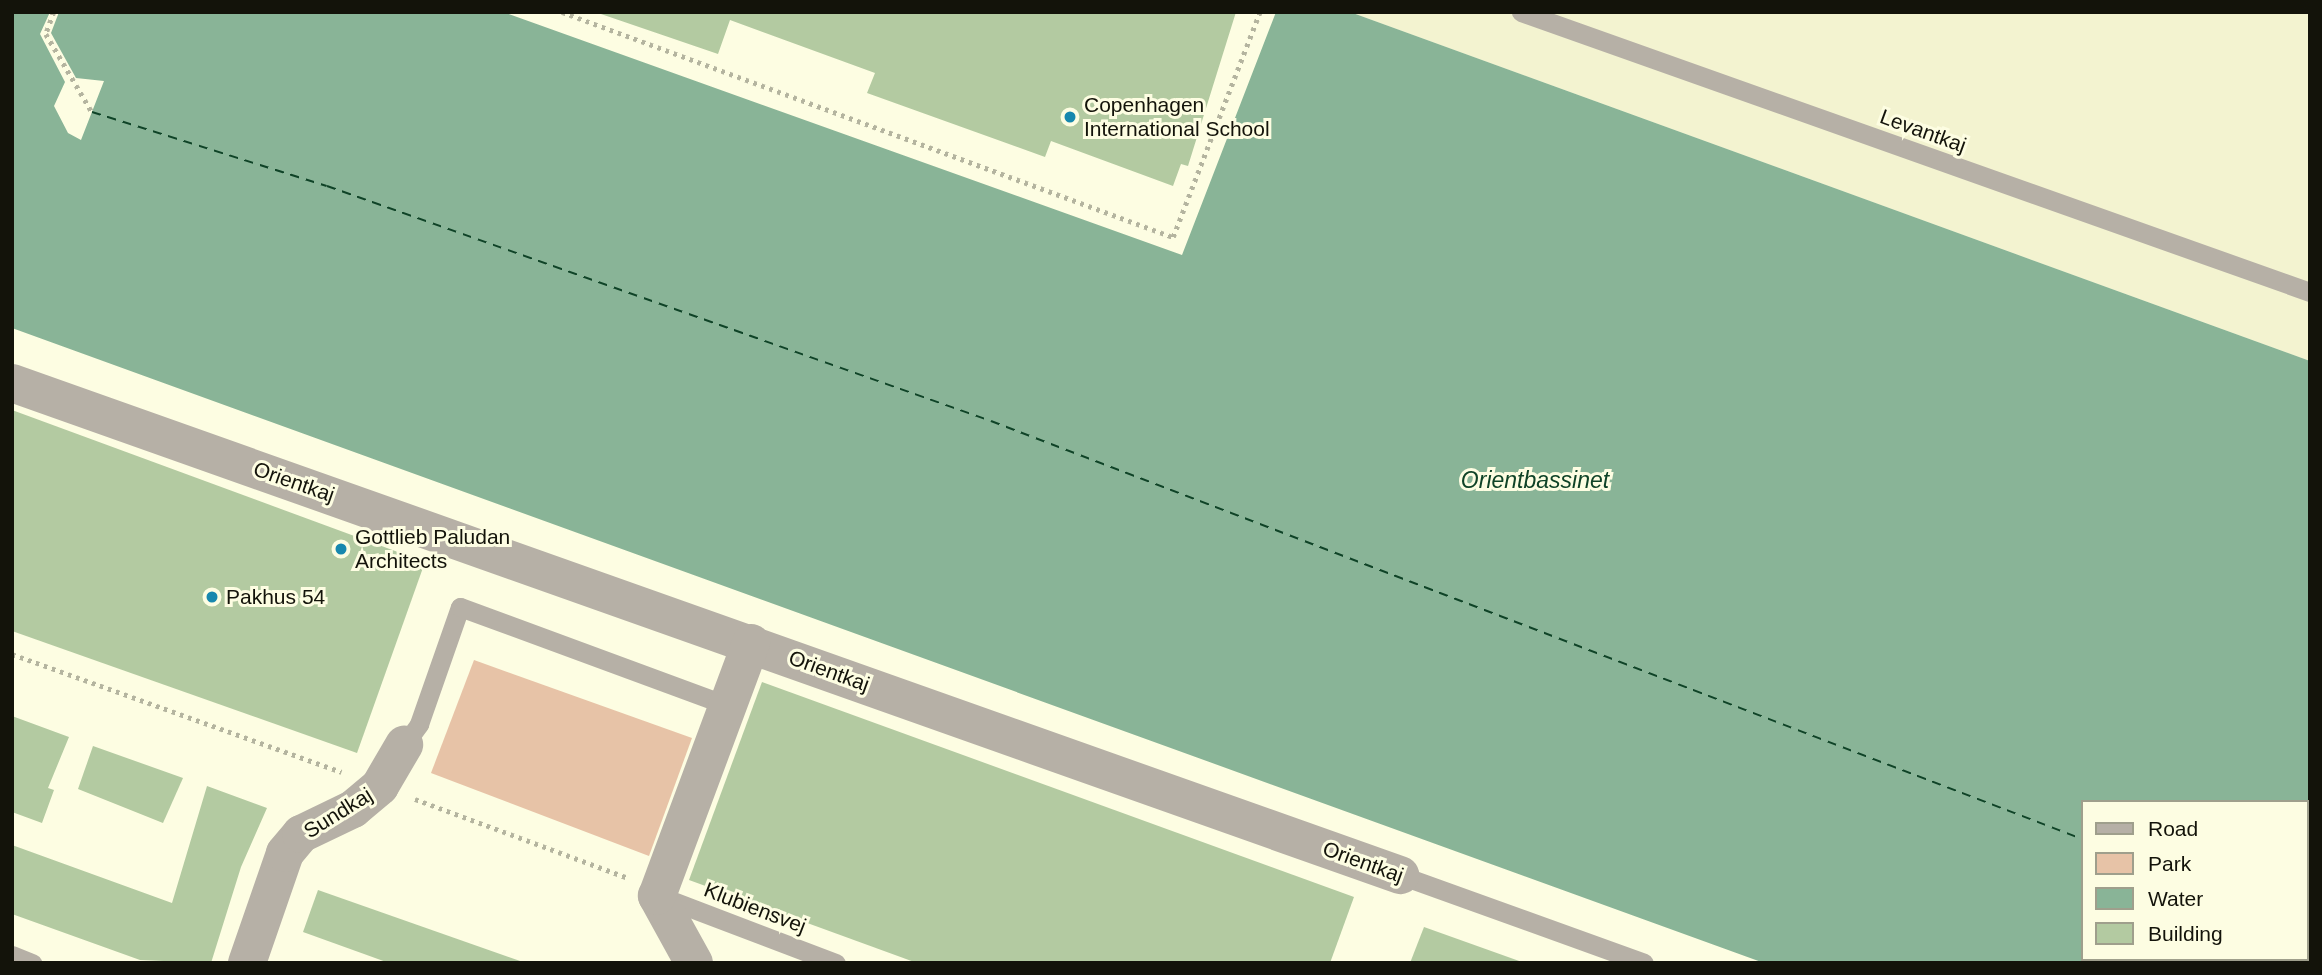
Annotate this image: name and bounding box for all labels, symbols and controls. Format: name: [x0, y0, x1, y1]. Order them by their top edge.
place label: Copenhagen International School: [1084, 92, 1270, 142]
street label: Levantkaj: [1876, 104, 1970, 158]
marker: Copenhagen International School: [1062, 109, 1078, 125]
street label: Orientkaj: [250, 456, 338, 508]
water label: Orientbassinet: [1461, 466, 1609, 494]
place label: Gottlieb Paludan Architects: [355, 524, 510, 574]
marker: Gottlieb Paludan Architects: [333, 541, 349, 557]
place label: Pakhus 54: [226, 584, 325, 610]
marker: Pakhus 54: [204, 589, 220, 605]
street label: Orientkaj: [785, 645, 873, 697]
street label: Sundkaj: [299, 782, 377, 844]
legend: [2080, 800, 2308, 961]
text: Road: [2148, 817, 2198, 840]
street label: Orientkaj: [1319, 836, 1407, 888]
text: Park: [2148, 852, 2191, 875]
street label: Klubiensvej: [700, 877, 810, 939]
text: Water: [2148, 887, 2203, 910]
text: Building: [2148, 922, 2223, 945]

